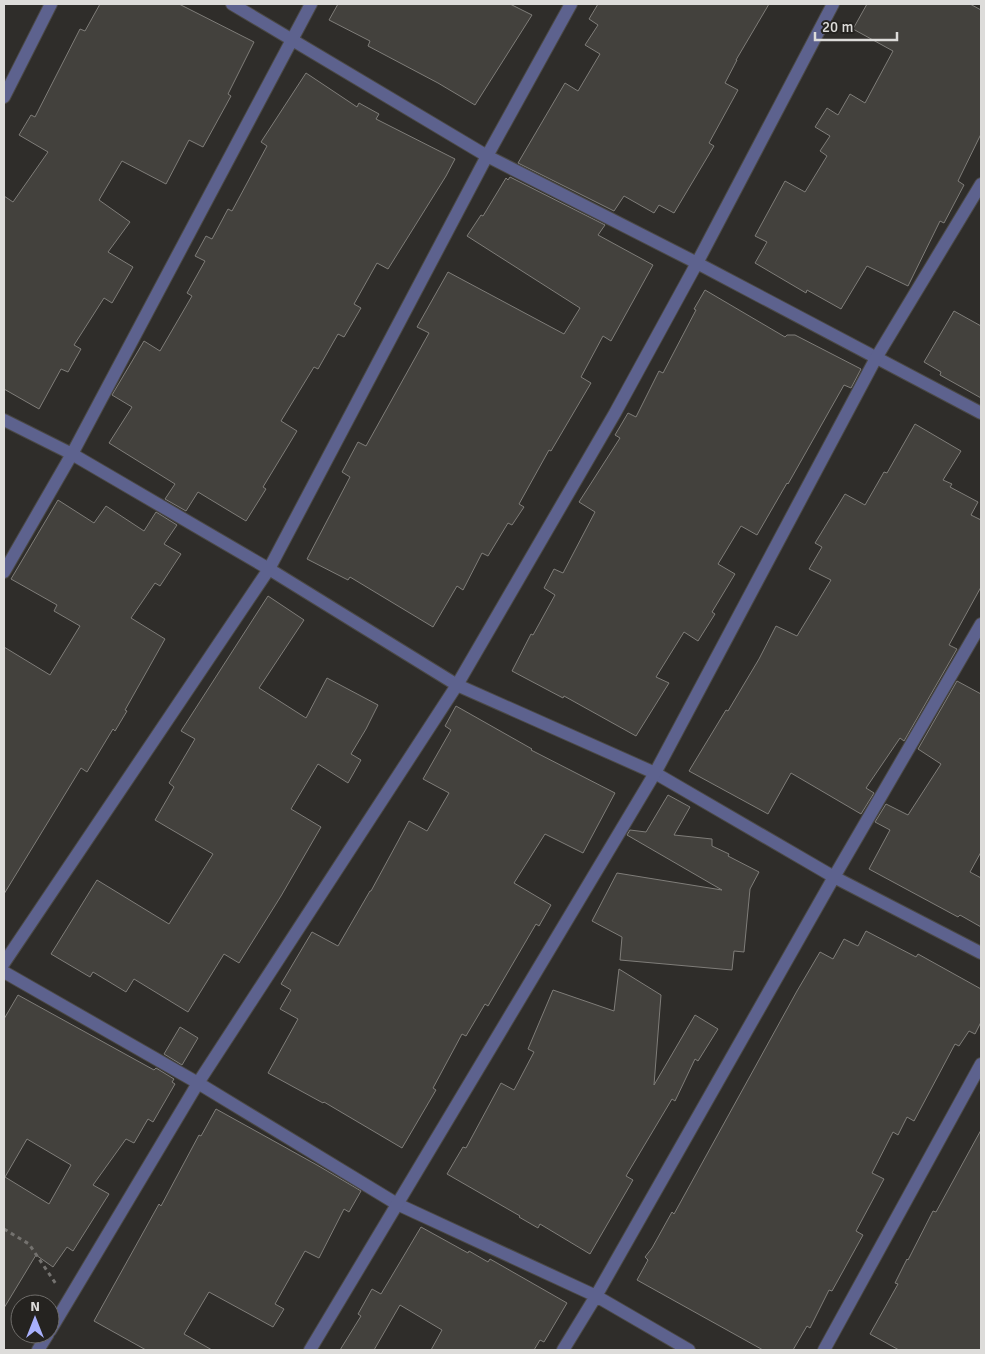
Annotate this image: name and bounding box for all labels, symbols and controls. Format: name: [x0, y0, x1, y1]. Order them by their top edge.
scale bar: [815, 10, 898, 42]
text: 20 m: [822, 18, 853, 36]
north arrow: [10, 1294, 60, 1344]
text: N: [30, 1298, 40, 1315]

